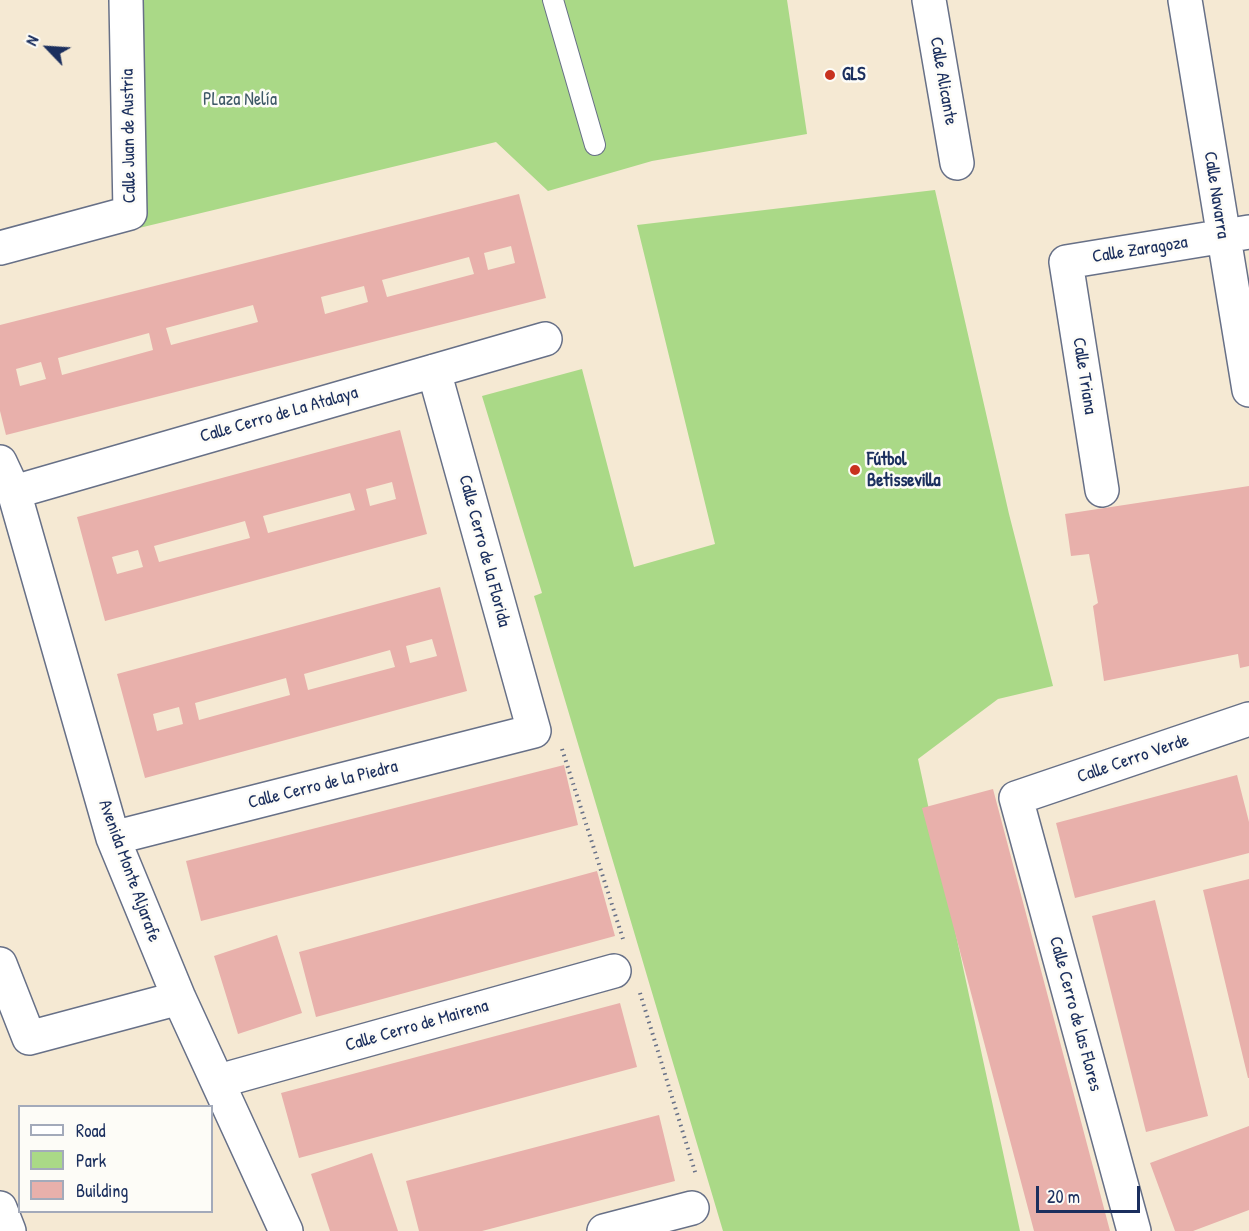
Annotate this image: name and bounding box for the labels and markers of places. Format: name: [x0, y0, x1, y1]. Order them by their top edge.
place label: GLS: [842, 64, 866, 86]
marker: GLS: [823, 68, 837, 82]
place label: Fútbol Betissevilla: [867, 449, 941, 492]
marker: Fútbol Betissevilla: [848, 463, 862, 477]

